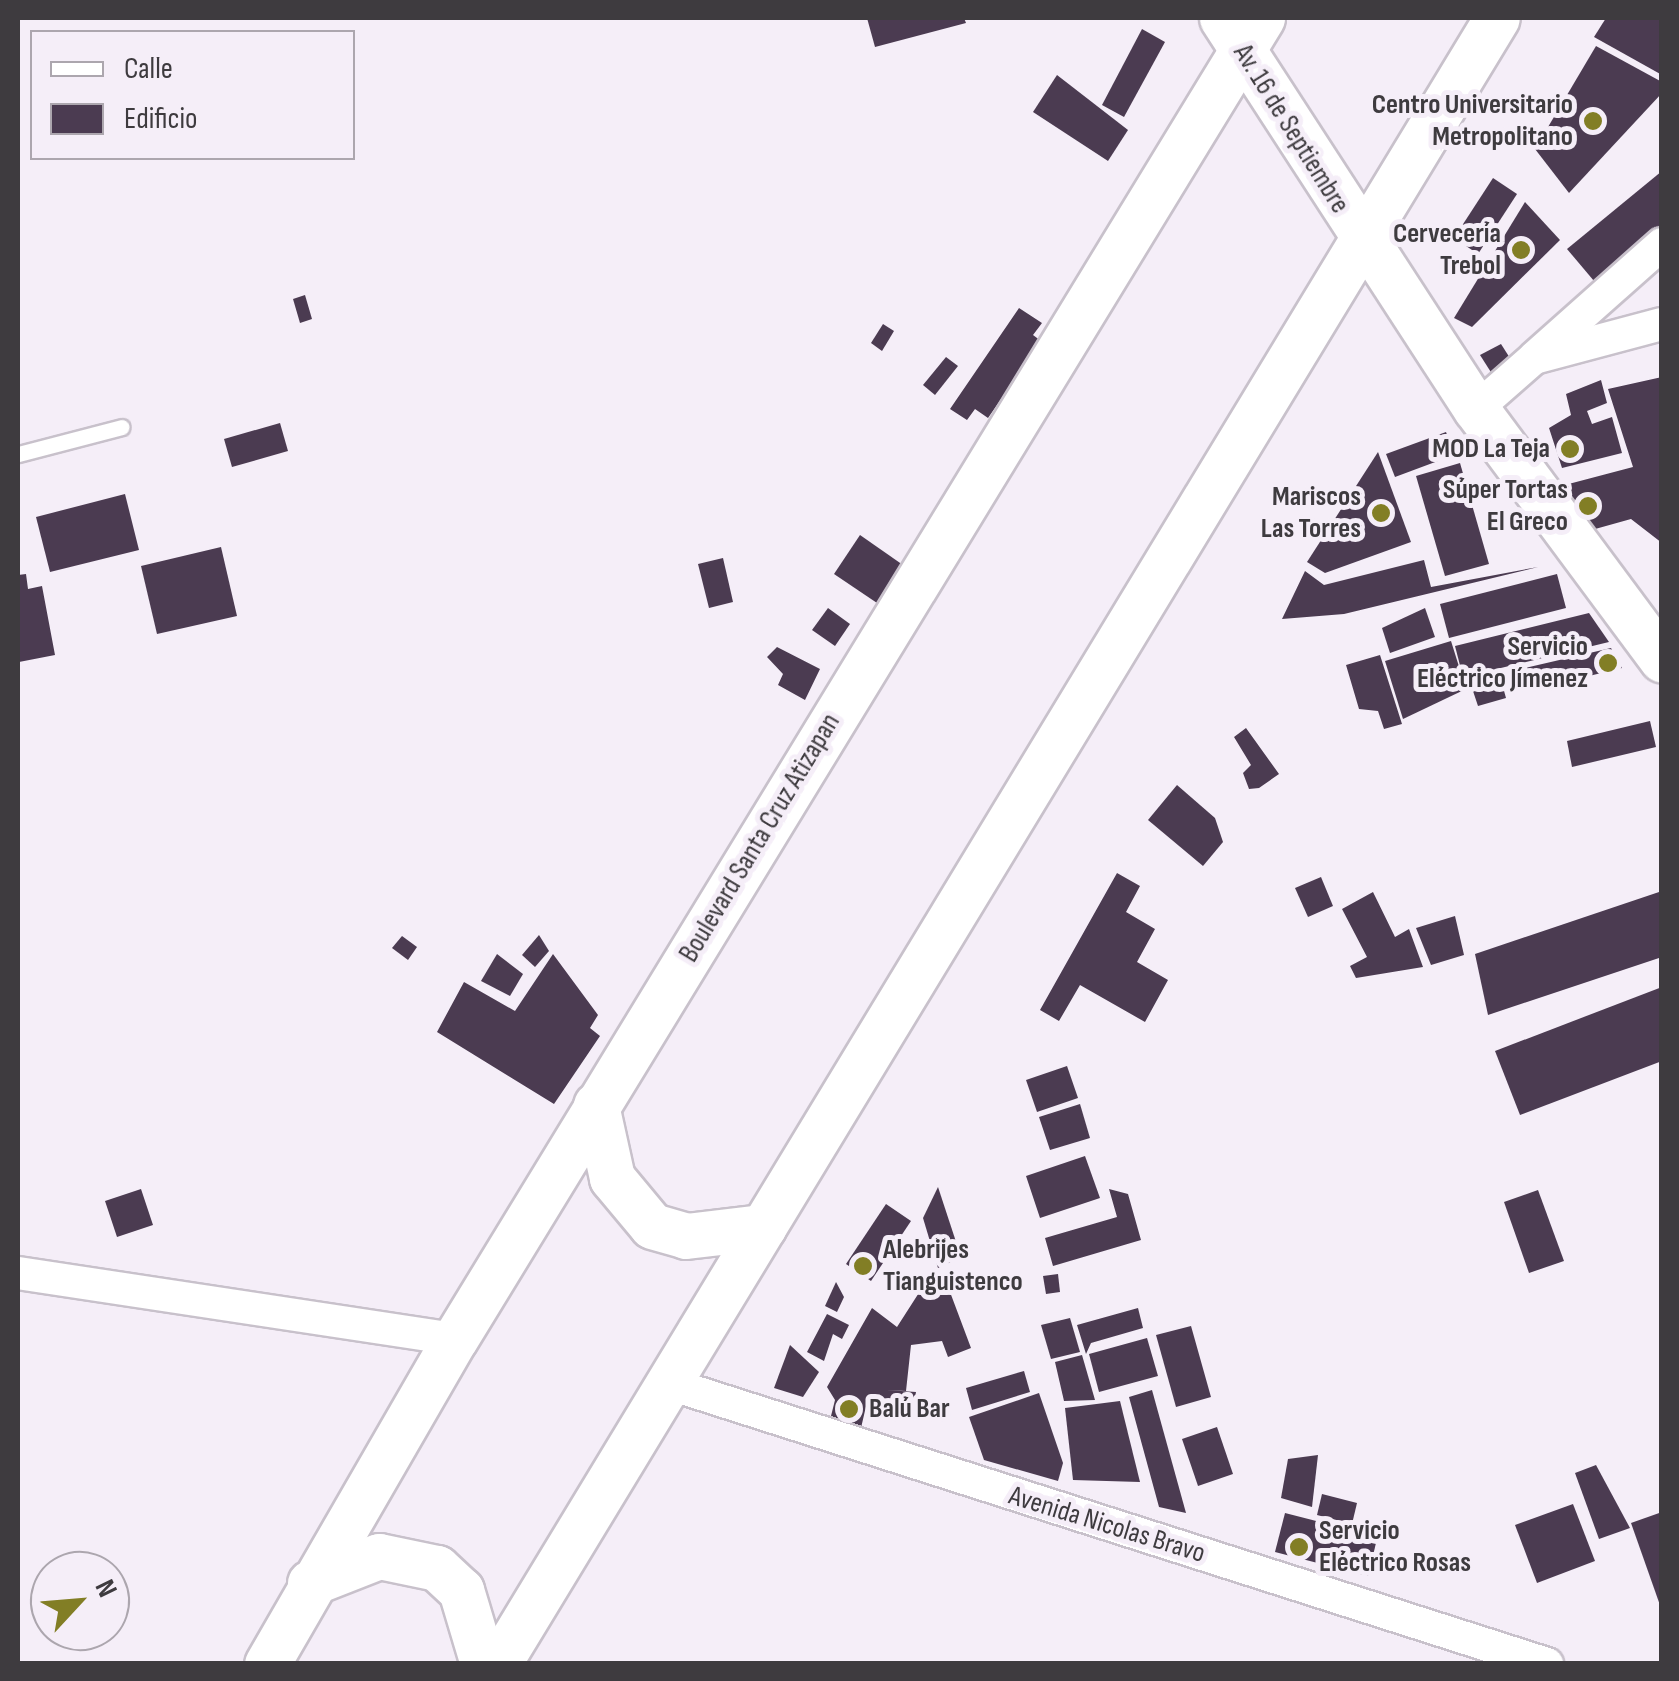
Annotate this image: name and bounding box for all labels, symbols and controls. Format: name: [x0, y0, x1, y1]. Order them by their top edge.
legend: [30, 30, 355, 160]
street label: Av. 16 de Septiembre: [1226, 38, 1356, 220]
text: Calle: [124, 51, 173, 87]
place label: Centro Universitario Metropolitano: [1372, 88, 1573, 154]
text: Edificio: [124, 101, 197, 137]
marker: Centro Universitario Metropolitano: [1582, 110, 1604, 132]
place label: Cervecería Trebol: [1393, 217, 1501, 283]
marker: Cervecería Trebol: [1510, 239, 1532, 261]
place label: MOD La Teja: [1432, 432, 1550, 466]
marker: MOD La Teja: [1559, 438, 1581, 460]
place label: Súper Tortas El Greco: [1443, 473, 1568, 539]
place label: Mariscos Las Torres: [1261, 480, 1361, 546]
marker: Súper Tortas El Greco: [1577, 495, 1599, 517]
marker: Mariscos Las Torres: [1370, 502, 1392, 524]
place label: Servicio Eléctrico Jímenez: [1417, 630, 1588, 696]
marker: Servicio Eléctrico Jímenez: [1597, 652, 1619, 674]
street label: Boulevard Santa Cruz Atizapan: [672, 708, 848, 968]
place label: Alebrijes Tianguistenco: [883, 1233, 1023, 1299]
marker: Alebrijes Tianguistenco: [852, 1255, 874, 1277]
place label: Balú Bar: [869, 1392, 950, 1426]
marker: Balú Bar: [838, 1398, 860, 1420]
street label: Avenida Nicolas Bravo: [1005, 1479, 1209, 1571]
place label: Servicio Eléctrico Rosas: [1319, 1514, 1471, 1580]
marker: Servicio Eléctrico Rosas: [1288, 1536, 1310, 1558]
north arrow: [30, 1551, 130, 1651]
text: N: [88, 1575, 124, 1602]

